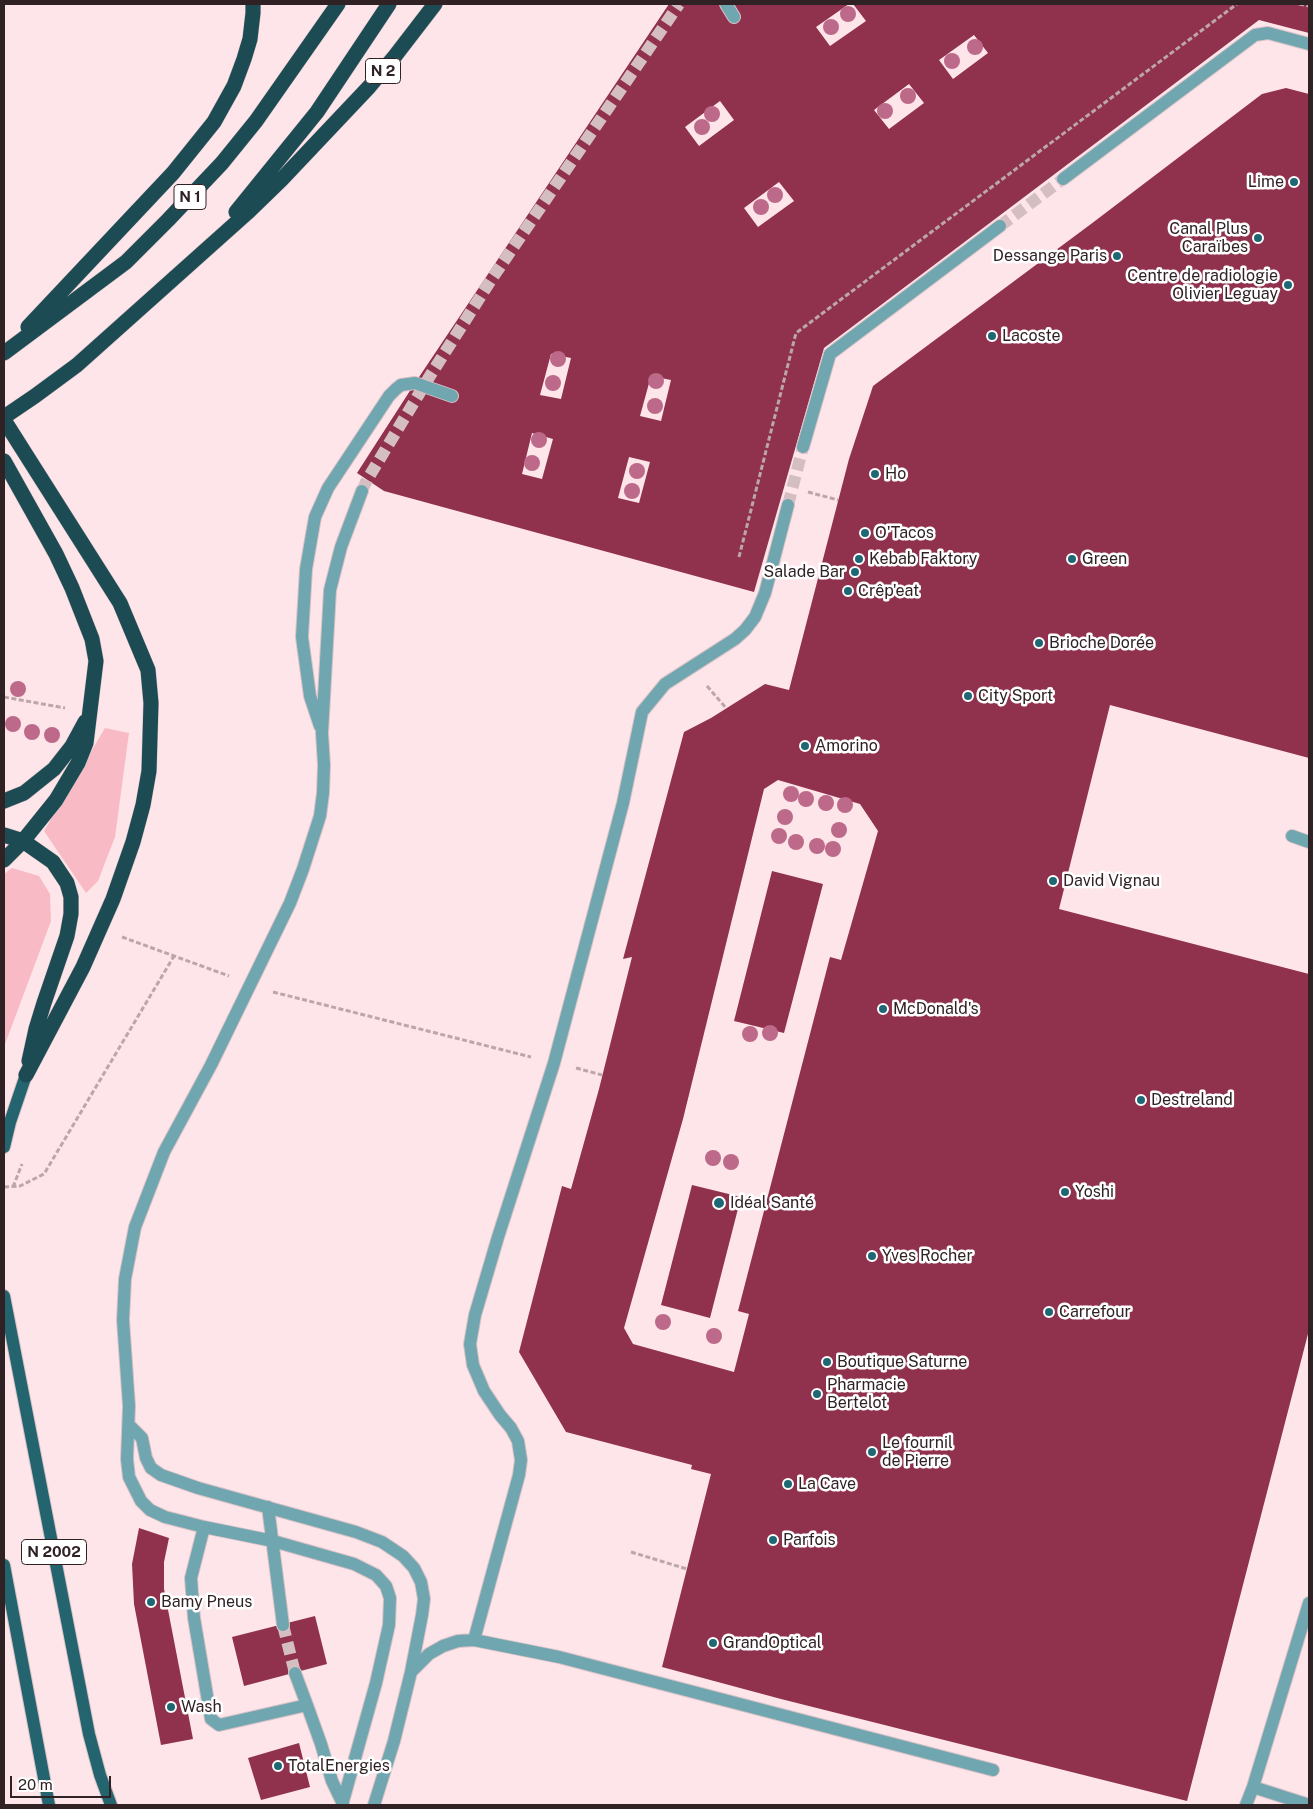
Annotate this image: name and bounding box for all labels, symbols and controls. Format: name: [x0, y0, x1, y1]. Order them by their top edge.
road number: N 2: [366, 58, 400, 84]
place label: Lime: [1248, 172, 1284, 192]
marker: Lime: [1288, 176, 1300, 188]
road number: N 1: [174, 184, 206, 210]
place label: Canal Plus Caraïbes: [1169, 219, 1248, 257]
marker: Canal Plus Caraïbes: [1252, 232, 1264, 244]
place label: Dessange Paris: [993, 246, 1107, 266]
marker: Dessange Paris: [1111, 250, 1123, 262]
place label: Centre de radiologie Olivier Leguay: [1127, 266, 1278, 304]
marker: Centre de radiologie Olivier Leguay: [1282, 279, 1294, 291]
place label: Lacoste: [1002, 326, 1060, 346]
marker: Lacoste: [986, 330, 998, 342]
place label: Ho: [885, 464, 906, 484]
marker: Ho: [869, 468, 881, 480]
place label: O'Tacos: [875, 523, 934, 543]
marker: O'Tacos: [859, 527, 871, 539]
place label: Kebab Faktory: [869, 549, 977, 569]
place label: Green: [1082, 549, 1127, 569]
marker: Kebab Faktory: [853, 553, 865, 565]
marker: Green: [1066, 553, 1078, 565]
place label: Salade Bar: [764, 562, 845, 582]
marker: Salade Bar: [849, 566, 861, 578]
place label: Crêp'eat: [858, 581, 919, 601]
marker: Crêp'eat: [842, 585, 854, 597]
place label: Brioche Dorée: [1049, 633, 1154, 653]
marker: Brioche Dorée: [1033, 637, 1045, 649]
place label: City Sport: [978, 686, 1053, 706]
marker: City Sport: [962, 690, 974, 702]
place label: Amorino: [815, 736, 878, 756]
marker: Amorino: [799, 740, 811, 752]
place label: David Vignau: [1063, 871, 1160, 891]
marker: David Vignau: [1047, 875, 1059, 887]
place label: McDonald's: [893, 999, 979, 1019]
marker: McDonald's: [877, 1003, 889, 1015]
place label: Destreland: [1151, 1090, 1233, 1110]
marker: Destreland: [1135, 1094, 1147, 1106]
place label: Yoshi: [1075, 1182, 1114, 1202]
marker: Yoshi: [1059, 1186, 1071, 1198]
place label: Idéal Santé: [730, 1193, 814, 1213]
marker: Idéal Santé: [712, 1196, 726, 1210]
place label: Yves Rocher: [882, 1246, 973, 1266]
marker: Yves Rocher: [866, 1250, 878, 1262]
place label: Carrefour: [1059, 1302, 1131, 1322]
marker: Carrefour: [1043, 1306, 1055, 1318]
place label: Boutique Saturne: [837, 1352, 967, 1372]
marker: Boutique Saturne: [821, 1356, 833, 1368]
place label: Pharmacie Bertelot: [827, 1375, 906, 1413]
marker: Pharmacie Bertelot: [811, 1388, 823, 1400]
place label: Le fournil de Pierre: [882, 1433, 953, 1471]
marker: Le fournil de Pierre: [866, 1446, 878, 1458]
place label: La Cave: [798, 1474, 856, 1494]
marker: La Cave: [782, 1478, 794, 1490]
place label: Parfois: [783, 1530, 836, 1550]
marker: Parfois: [767, 1534, 779, 1546]
road number: N 2002: [22, 1540, 86, 1564]
place label: Bamy Pneus: [161, 1592, 252, 1612]
marker: Bamy Pneus: [145, 1596, 157, 1608]
place label: GrandOptical: [723, 1633, 822, 1653]
marker: GrandOptical: [707, 1637, 719, 1649]
place label: Wash: [181, 1697, 222, 1717]
marker: Wash: [165, 1701, 177, 1713]
place label: TotalEnergies: [288, 1756, 390, 1776]
marker: TotalEnergies: [272, 1760, 284, 1772]
scale bar: [12, 1766, 114, 1798]
text: 20 m: [18, 1776, 53, 1793]

